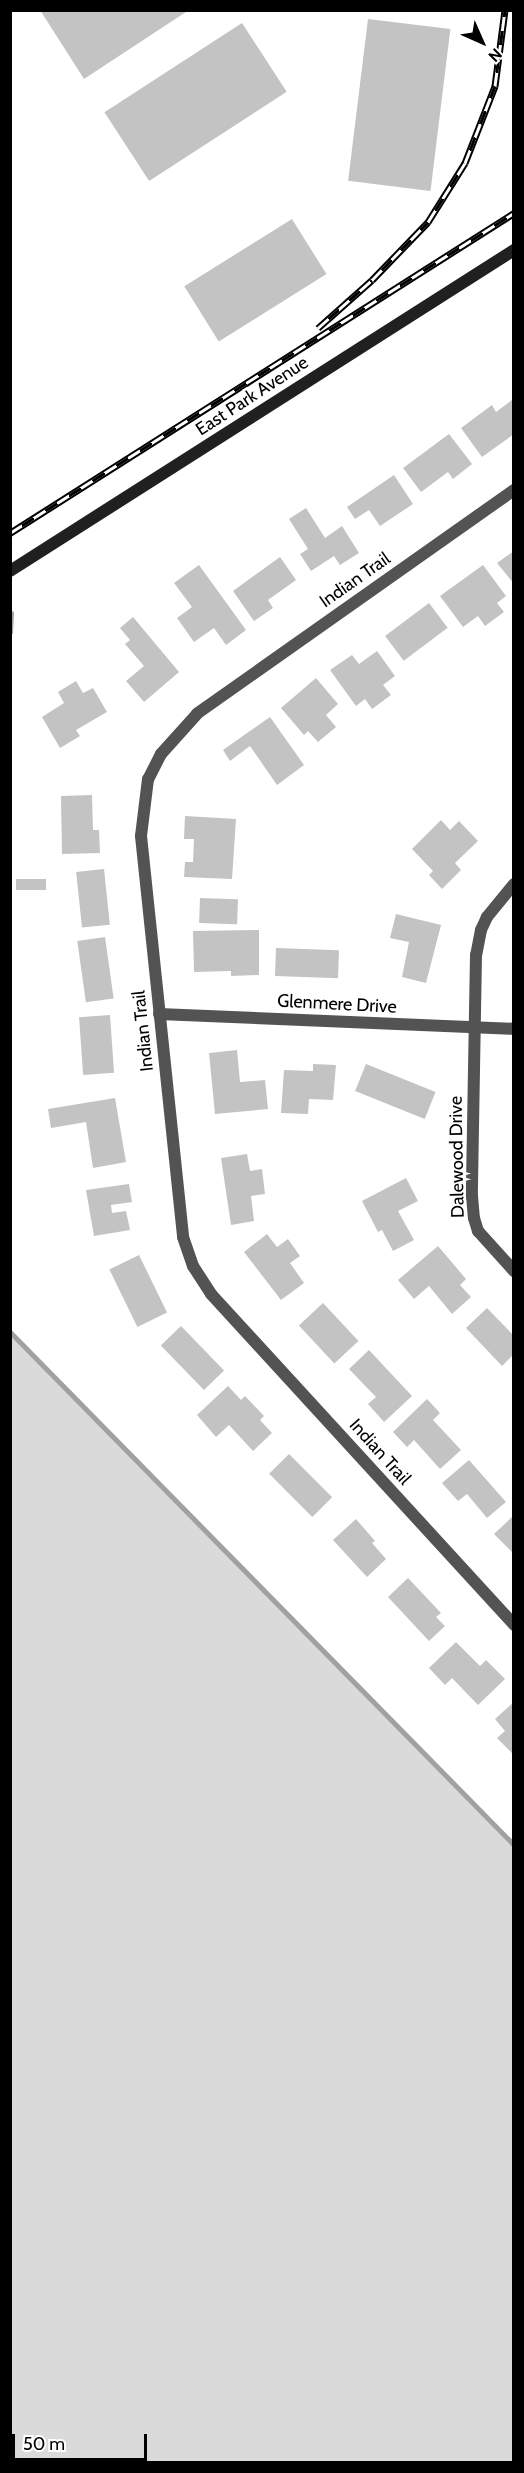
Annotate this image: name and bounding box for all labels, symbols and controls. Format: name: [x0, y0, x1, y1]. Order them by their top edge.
north arrow: [452, 12, 512, 72]
text: N: [484, 44, 506, 66]
street label: East Park Avenue: [192, 352, 312, 440]
street label: Indian Trail: [315, 548, 395, 612]
street label: Indian Trail: [128, 989, 158, 1073]
street label: Glenmere Drive: [277, 990, 397, 1018]
street label: Dalewood Drive: [445, 1096, 469, 1218]
street label: Indian Trail: [345, 1415, 415, 1489]
scale bar: [15, 2422, 150, 2460]
text: 50 m: [23, 2433, 65, 2455]

